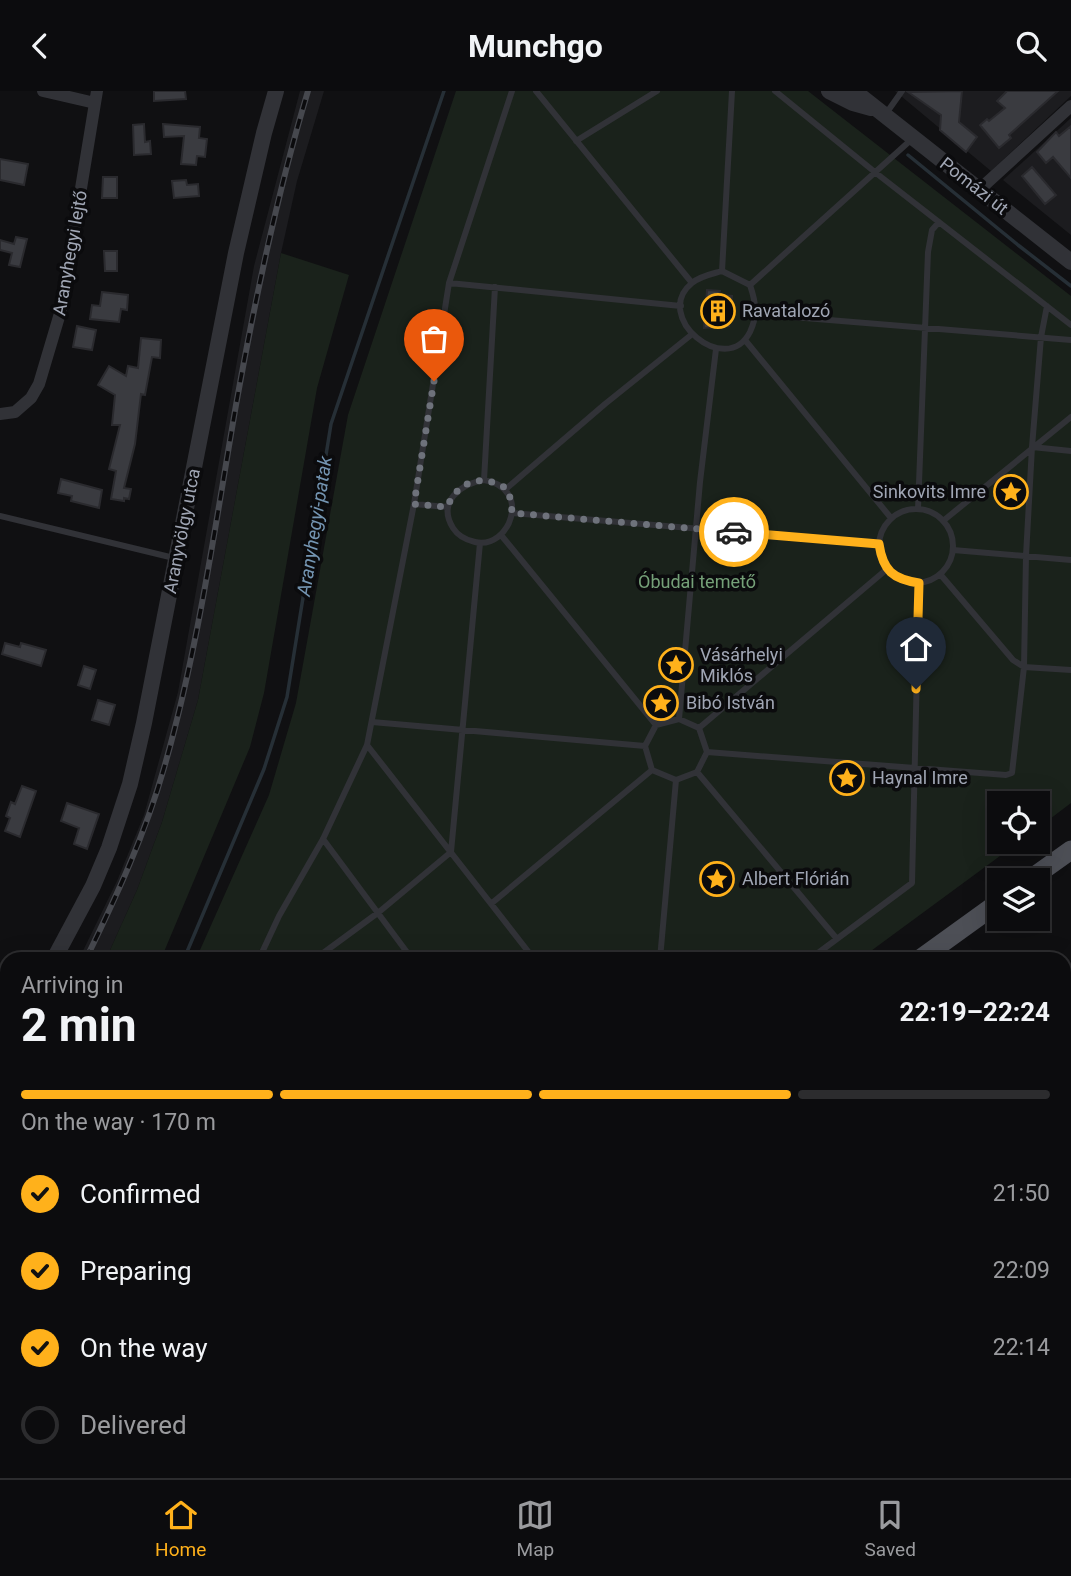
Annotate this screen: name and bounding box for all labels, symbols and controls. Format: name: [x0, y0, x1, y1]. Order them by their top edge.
icon: back: [21, 27, 59, 65]
text: Munchgo: [468, 27, 603, 65]
icon: search: [1012, 27, 1050, 65]
street label: Pomázi út: [936, 152, 1013, 219]
street label: Aranyhegyi lejtő: [48, 189, 91, 317]
building icon: Ravatalozó: [699, 292, 737, 330]
place label: Ravatalozó: [742, 300, 830, 321]
pin: [404, 309, 464, 381]
icon: bag: [415, 320, 453, 358]
water label: Aranyhegyi-patak: [292, 454, 337, 599]
street label: Aranyvölgy utca: [159, 467, 204, 595]
place icon: Sinkovits Imre: [992, 473, 1030, 511]
place label: Sinkovits Imre: [873, 481, 986, 502]
courier: [699, 497, 769, 567]
icon: car: [715, 513, 753, 551]
park label: Óbudai temető: [638, 571, 756, 592]
pin: [886, 617, 946, 689]
icon: home: [897, 628, 935, 666]
place label: Vásárhelyi Miklós: [700, 644, 783, 686]
place icon: Vásárhelyi Miklós: [657, 646, 695, 684]
place icon: Bibó István: [642, 684, 680, 722]
place label: Bibó István: [686, 692, 775, 713]
place icon: Haynal Imre: [828, 759, 866, 797]
place label: Haynal Imre: [872, 767, 968, 788]
map controls: [987, 791, 1050, 931]
button: locate: [987, 791, 1050, 854]
place icon: Albert Flórián: [698, 860, 736, 898]
place label: Albert Flórián: [742, 868, 849, 889]
button: layers: [987, 868, 1050, 931]
text: Arriving in: [21, 972, 124, 999]
text: 22:19–22:24: [900, 997, 1050, 1027]
text: 2 min: [21, 998, 137, 1052]
text: On the way · 170 m: [21, 1109, 216, 1136]
icon: check: [21, 1175, 59, 1213]
text: Confirmed: [80, 1179, 201, 1209]
text: 21:50: [993, 1180, 1050, 1207]
icon: check: [21, 1252, 59, 1290]
text: Preparing: [80, 1256, 192, 1286]
text: 22:09: [993, 1257, 1050, 1284]
icon: check: [21, 1329, 59, 1367]
text: On the way: [80, 1333, 208, 1363]
text: 22:14: [993, 1334, 1050, 1361]
text: Delivered: [80, 1410, 187, 1440]
tab: Home: [155, 1496, 206, 1561]
tab: Map: [516, 1496, 554, 1561]
tab: Saved: [865, 1496, 916, 1561]

